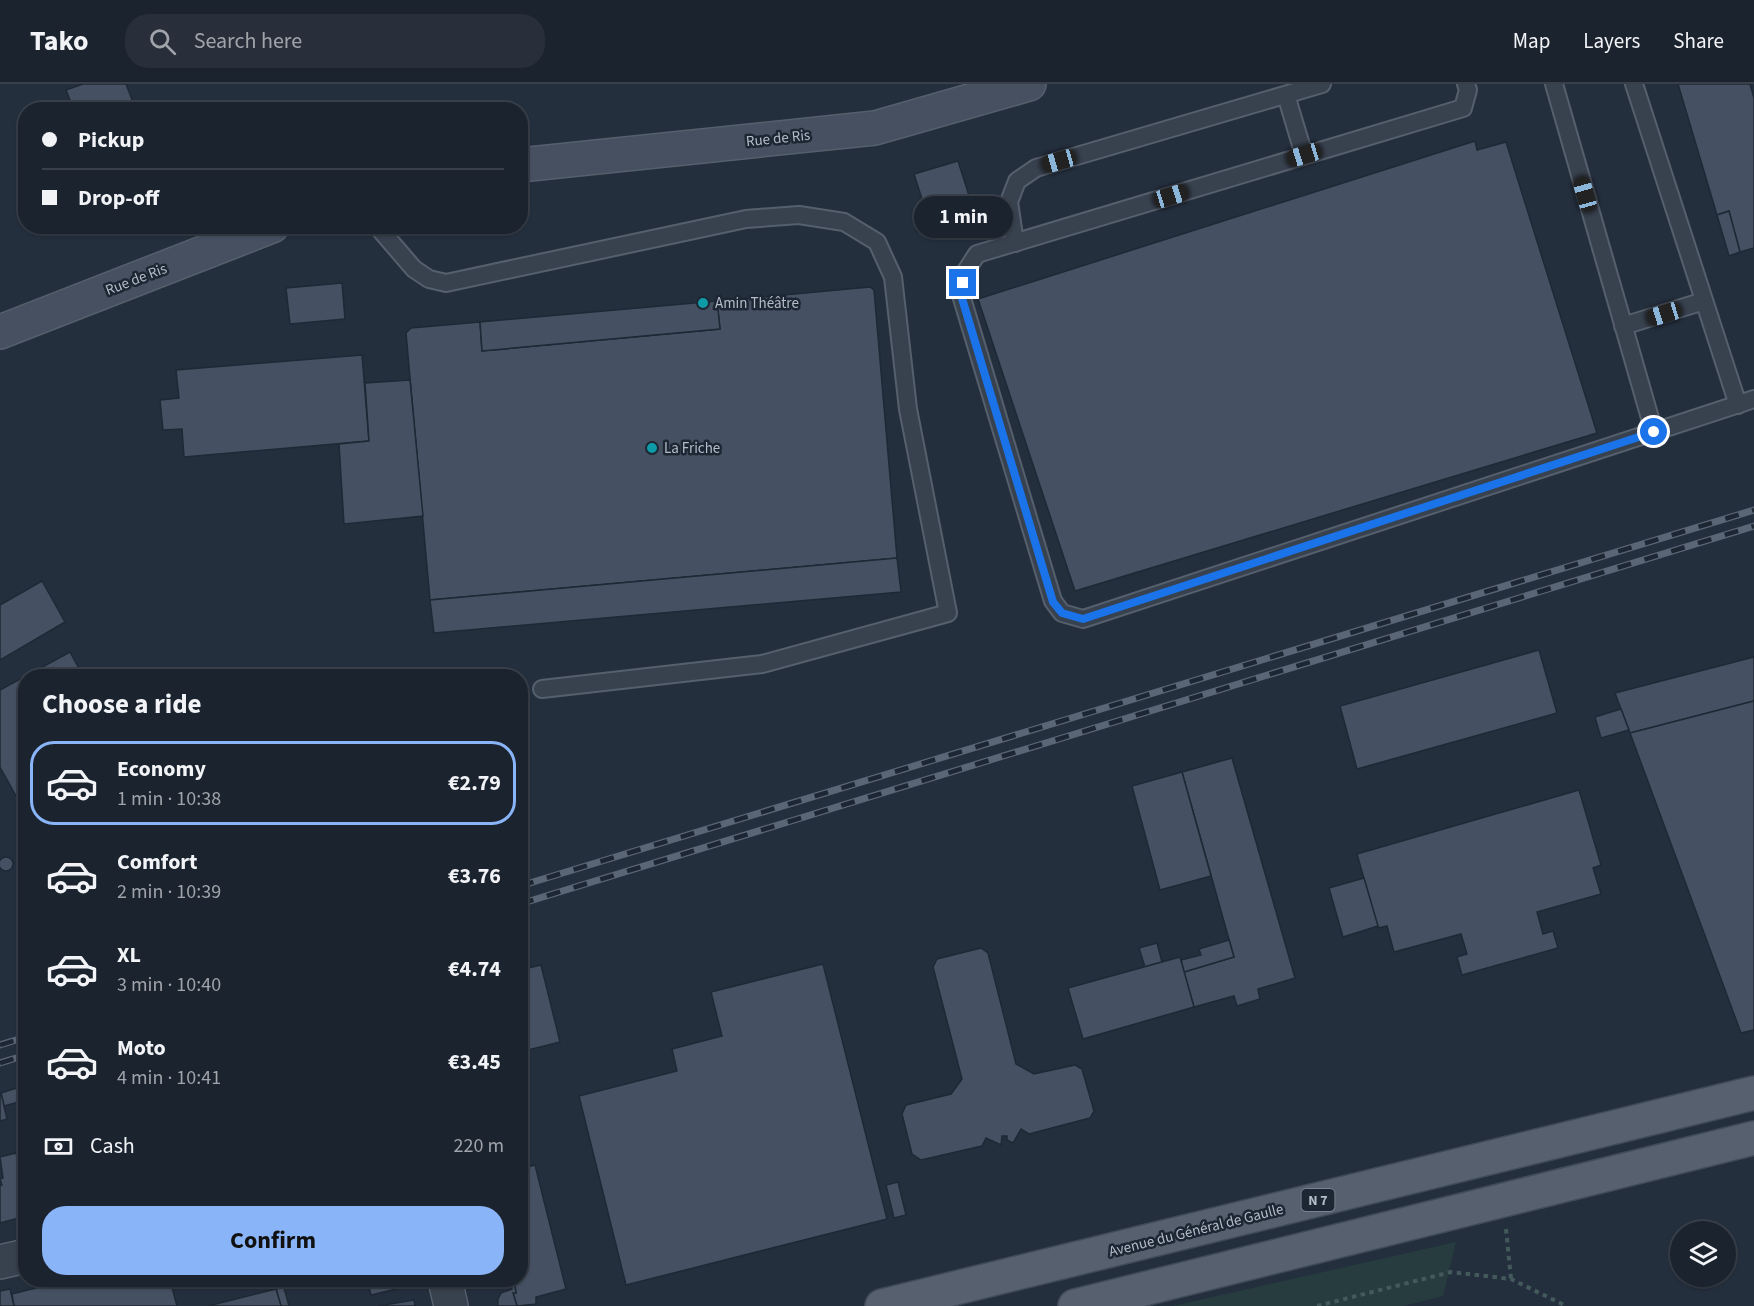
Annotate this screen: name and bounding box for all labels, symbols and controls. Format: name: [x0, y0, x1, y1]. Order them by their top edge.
search box: [125, 14, 545, 68]
text: Tako: [30, 21, 89, 61]
icon: search: [146, 25, 179, 58]
text: Search here: [194, 25, 302, 57]
text: Map: [1513, 26, 1550, 56]
text: Layers: [1583, 26, 1640, 56]
text: Share: [1673, 26, 1724, 56]
text: Pickup: [78, 124, 144, 156]
street label: Rue de Ris: [745, 125, 811, 152]
car: [1284, 141, 1324, 169]
car: [1039, 147, 1079, 175]
car: [1571, 174, 1599, 214]
text: Drop-off: [78, 182, 159, 214]
car: [1151, 182, 1191, 210]
callout: 1 min: [914, 196, 1012, 238]
text: 1 min: [939, 203, 988, 231]
street label: Rue de Ris: [102, 258, 170, 301]
route end: [949, 269, 976, 296]
place label: Amin Théâtre: [715, 293, 799, 314]
marker: Amin Théâtre: [696, 296, 710, 310]
car: [1644, 300, 1684, 328]
route start: [1640, 418, 1667, 445]
place label: La Friche: [664, 438, 720, 459]
marker: La Friche: [645, 441, 659, 455]
text: Choose a ride: [42, 685, 202, 724]
text: Economy: [117, 753, 206, 785]
icon: car: [45, 756, 99, 810]
text: €2.79: [448, 767, 501, 799]
text: 1 min · 10:38: [117, 785, 221, 813]
text: Comfort: [117, 846, 198, 878]
icon: car: [45, 849, 99, 903]
text: €3.76: [448, 860, 501, 892]
text: 2 min · 10:39: [117, 878, 221, 906]
text: XL: [117, 939, 141, 971]
icon: car: [45, 942, 99, 996]
text: €4.74: [448, 953, 501, 985]
text: 3 min · 10:40: [117, 971, 221, 999]
text: Moto: [117, 1032, 166, 1064]
icon: car: [45, 1035, 99, 1089]
text: €3.45: [448, 1046, 501, 1078]
text: 4 min · 10:41: [117, 1064, 221, 1092]
icon: cash: [42, 1130, 75, 1163]
text: Cash: [90, 1130, 135, 1162]
text: 220 m: [454, 1132, 504, 1160]
road number: N 7: [1302, 1189, 1334, 1211]
street label: Avenue du Général de Gaulle: [1107, 1199, 1286, 1262]
button: Confirm: [42, 1206, 504, 1275]
map controls: [1670, 1221, 1736, 1287]
button: layers: [1670, 1221, 1736, 1287]

